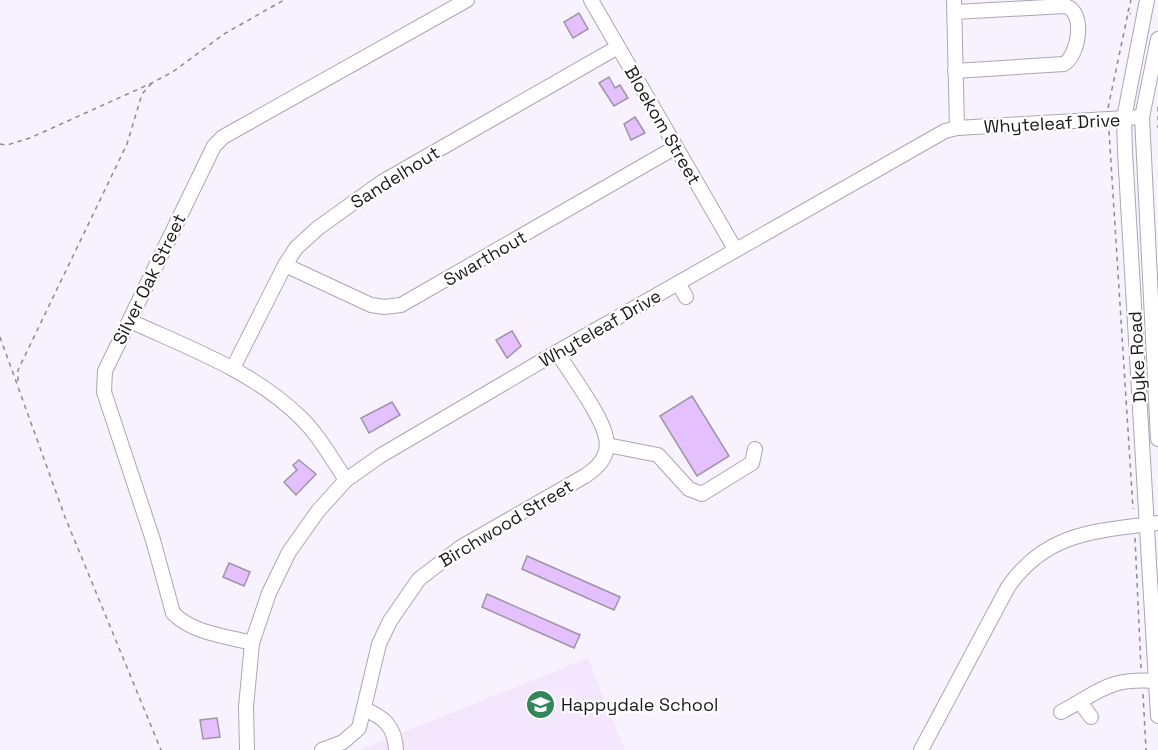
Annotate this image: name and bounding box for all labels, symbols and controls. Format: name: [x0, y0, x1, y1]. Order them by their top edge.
street label: Bloekom Street: [620, 61, 706, 189]
street label: Whyteleaf Drive: [983, 108, 1121, 138]
street label: Sandelhout: [346, 141, 444, 213]
street label: Silver Oak Street: [107, 210, 191, 348]
street label: Swarthout: [439, 225, 531, 291]
street label: Whyteleaf Drive: [535, 284, 665, 372]
street label: Dyke Road: [1123, 311, 1151, 403]
street label: Birchwood Street: [435, 474, 577, 572]
school or university icon: Happydale School: [524, 688, 556, 720]
place label: Happydale School: [561, 693, 718, 716]

